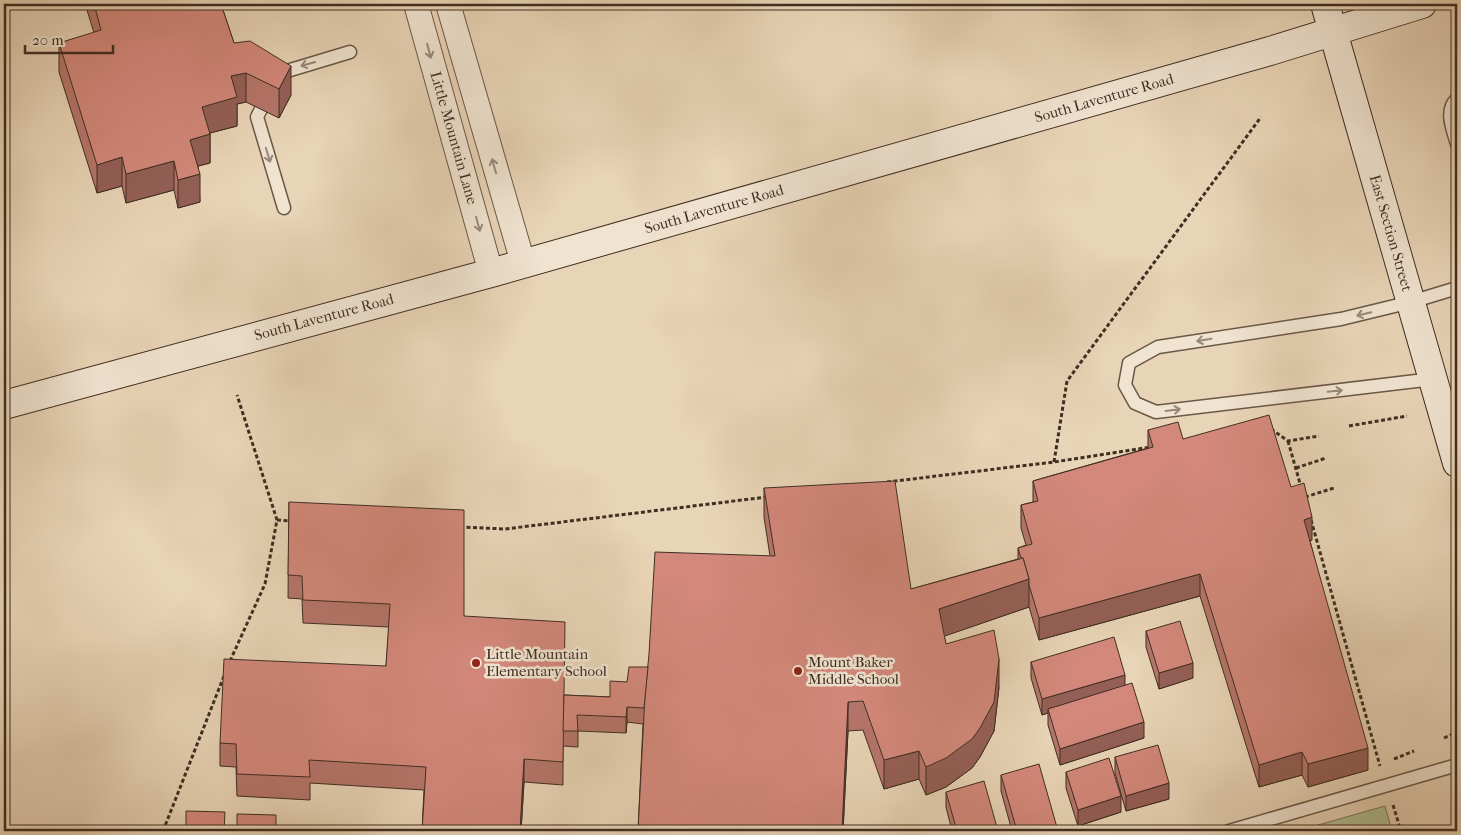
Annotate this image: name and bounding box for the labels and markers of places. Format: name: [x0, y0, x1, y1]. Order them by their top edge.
place label: Little Mountain Elementary School: [486, 645, 607, 680]
place label: Mount Baker Middle School: [808, 653, 899, 688]
marker: Little Mountain Elementary School: [470, 657, 482, 669]
marker: Mount Baker Middle School: [792, 665, 804, 677]

